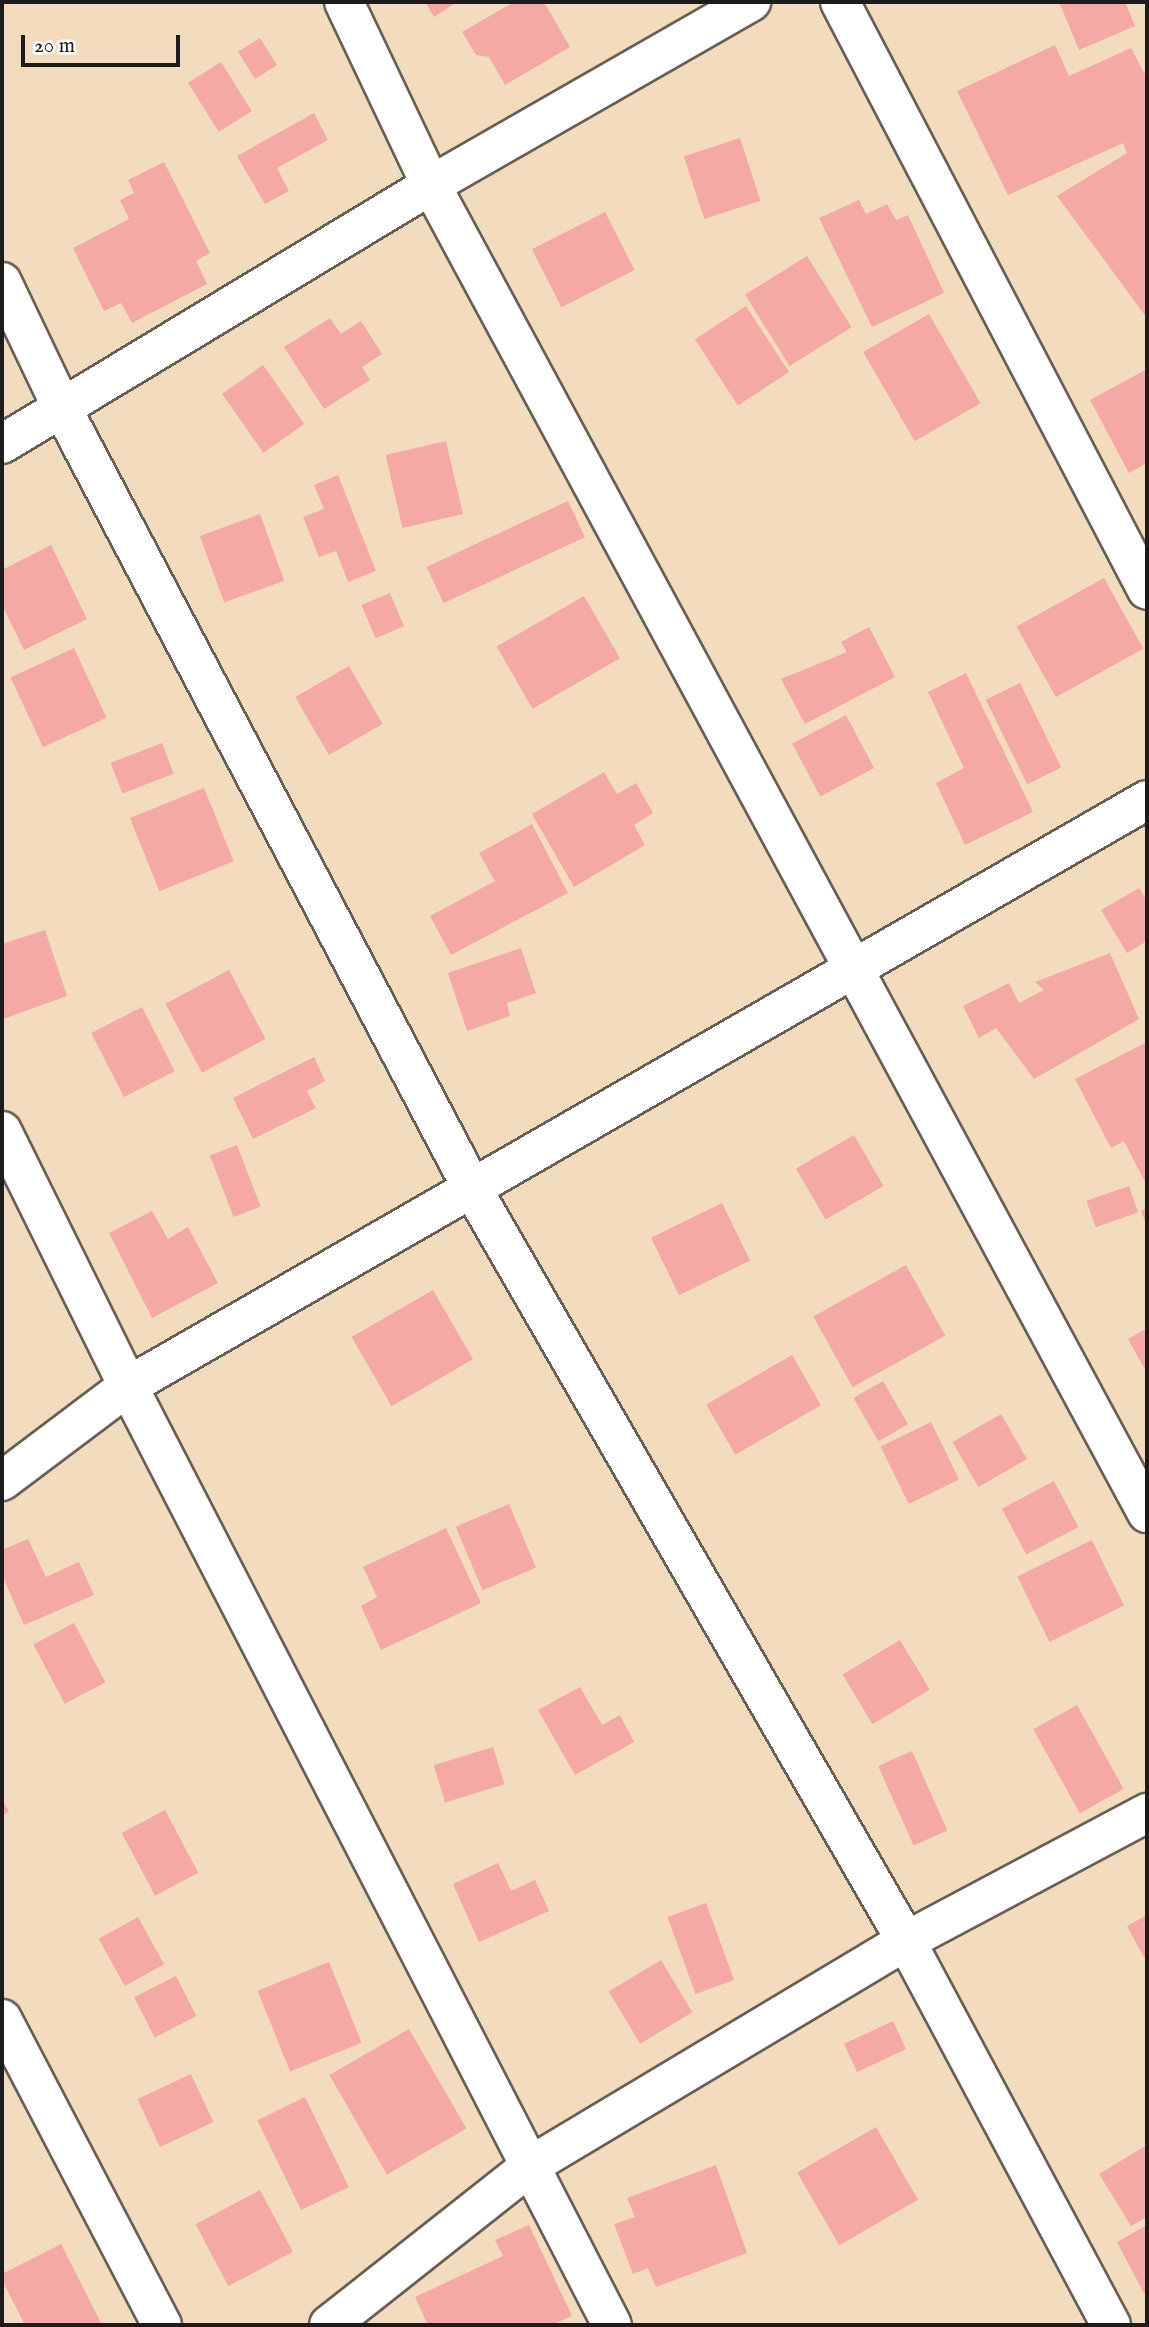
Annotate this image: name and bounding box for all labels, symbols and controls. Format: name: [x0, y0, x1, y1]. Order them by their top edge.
scale bar: [24, 21, 184, 65]
text: 20 m: [34, 33, 75, 60]

